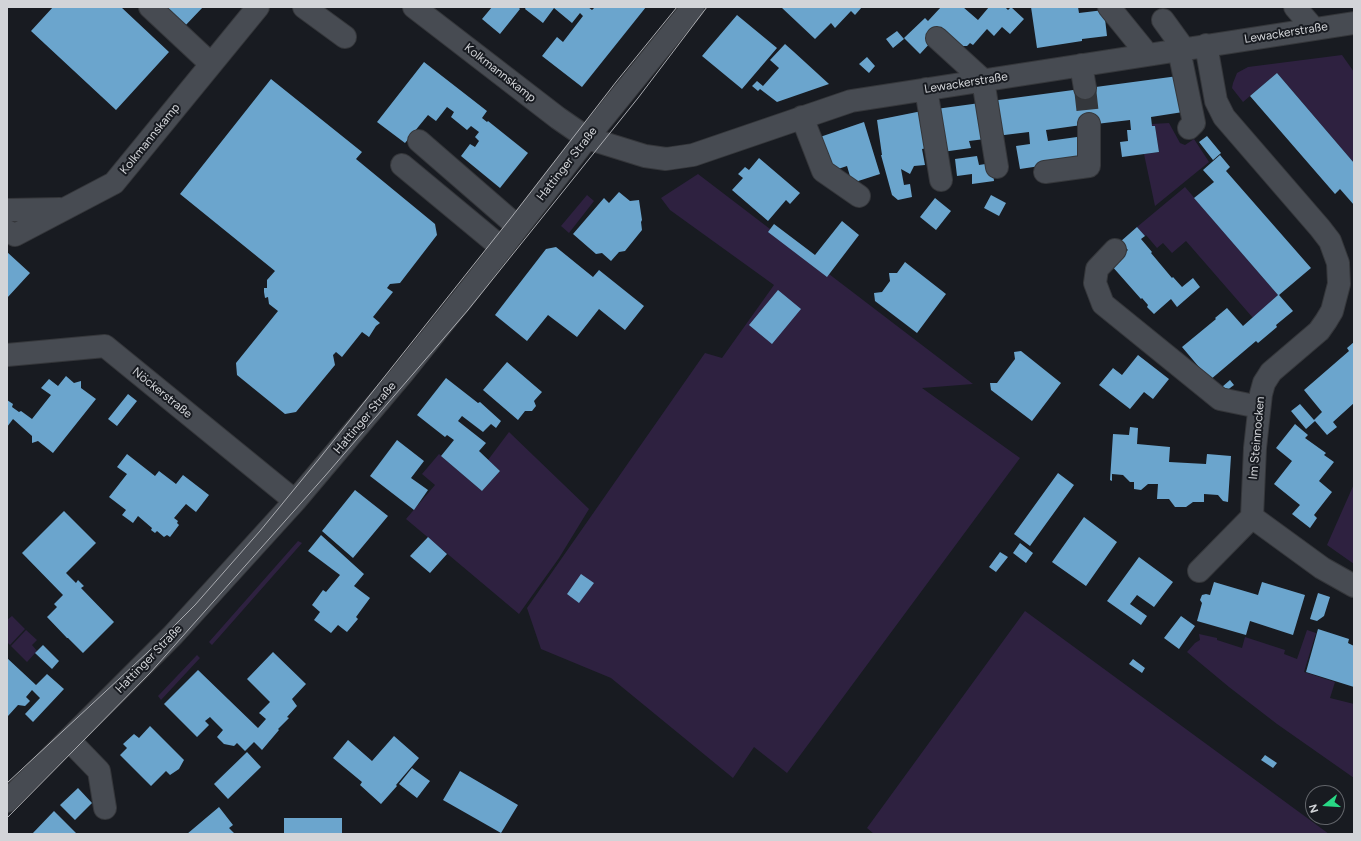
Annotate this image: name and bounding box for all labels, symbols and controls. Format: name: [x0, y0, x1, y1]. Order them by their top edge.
street label: Lewackerstraße: [1243, 19, 1329, 47]
street label: Kolkmannskamp: [461, 41, 539, 105]
street label: Lewackerstraße: [923, 69, 1009, 97]
street label: Kolkmannskamp: [117, 101, 183, 177]
street label: Hattinger Straße: [534, 124, 600, 204]
street label: Nöckerstraße: [129, 365, 195, 421]
street label: Hattinger Straße: [331, 379, 399, 457]
street label: Im Steinnocken: [1246, 396, 1268, 480]
street label: Hattinger Straße: [113, 622, 185, 696]
north arrow: [1305, 785, 1345, 825]
text: N: [1307, 802, 1321, 814]

